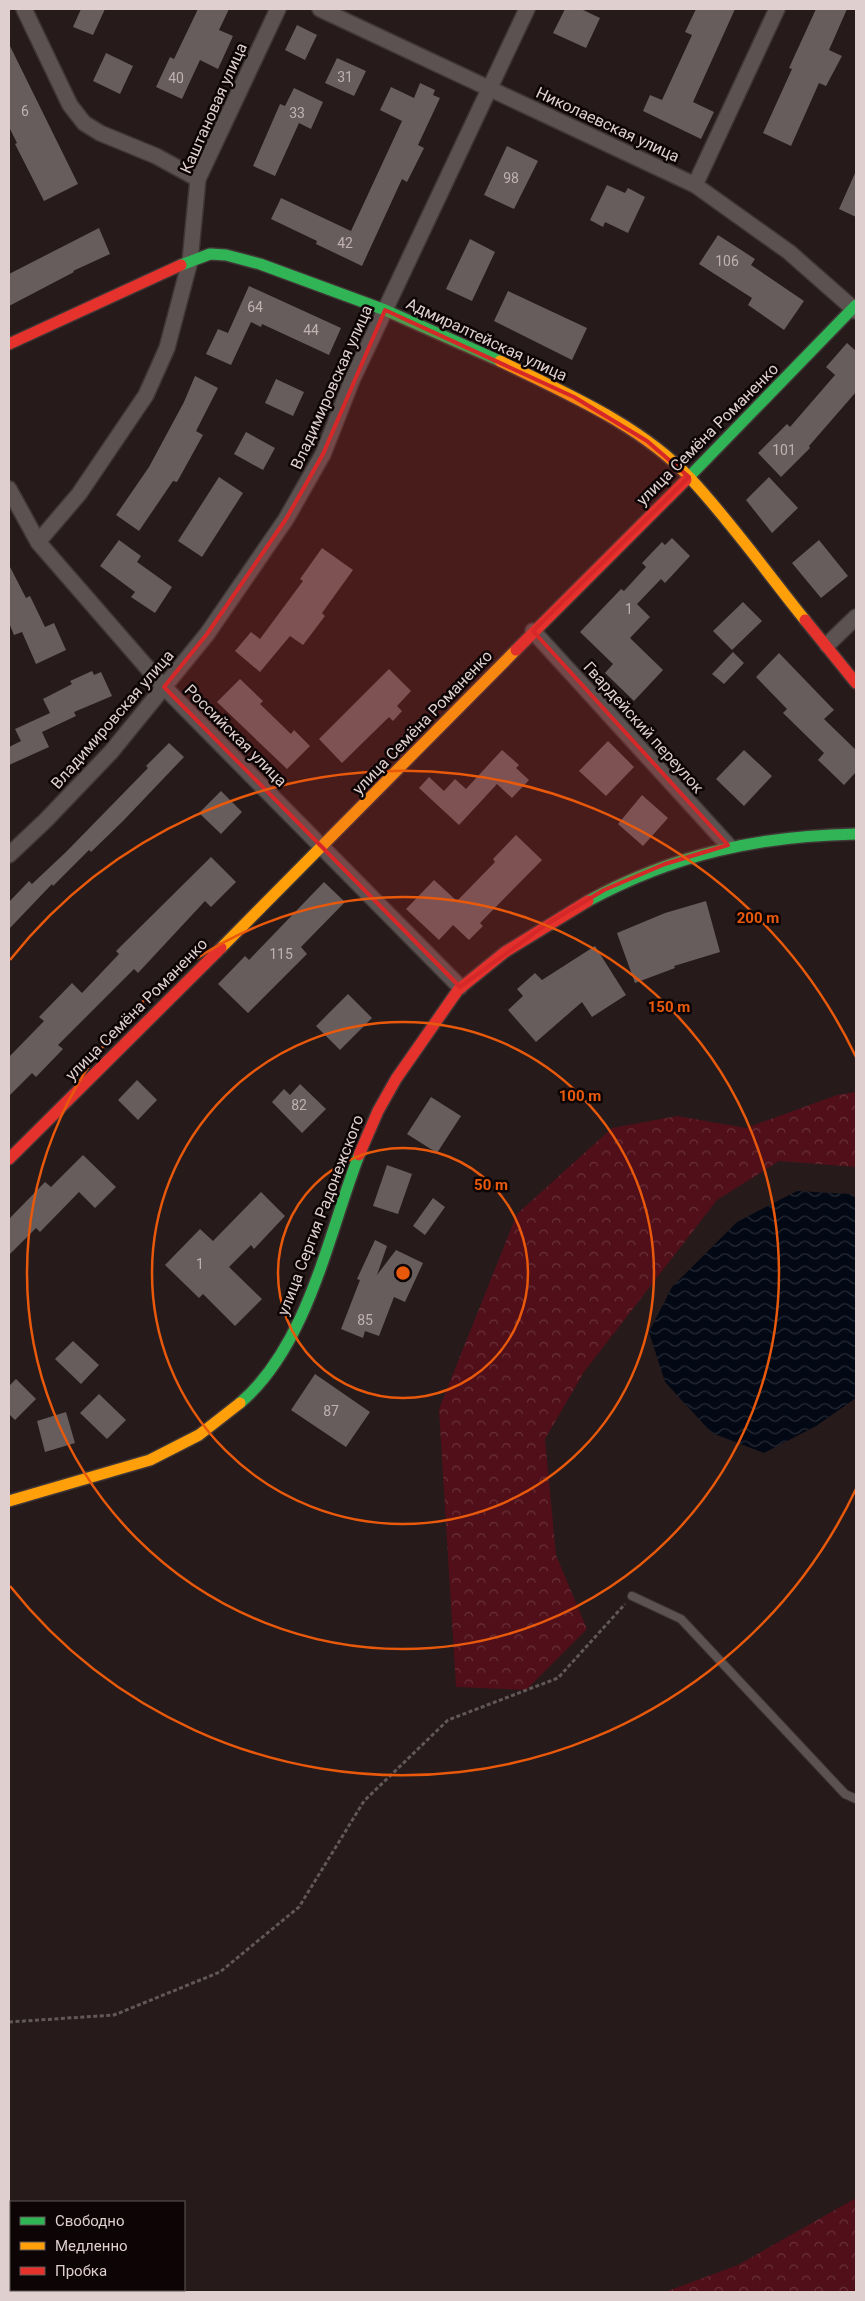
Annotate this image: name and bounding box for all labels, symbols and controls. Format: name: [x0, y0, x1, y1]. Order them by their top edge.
street label: Каштановая улица: [176, 40, 251, 177]
house number: 31: [337, 69, 353, 85]
house number: 40: [168, 70, 184, 86]
street label: Николаевская улица: [533, 83, 683, 166]
house number: 6: [21, 103, 29, 119]
house number: 33: [289, 105, 305, 121]
house number: 98: [503, 170, 519, 186]
house number: 42: [337, 235, 353, 251]
house number: 106: [715, 253, 739, 269]
street label: Адмиралтейская улица: [403, 294, 570, 385]
house number: 64: [247, 299, 263, 315]
street label: Владимировская улица: [287, 302, 376, 472]
house number: 44: [303, 322, 319, 338]
street label: улица Семёна Романенко: [632, 359, 782, 509]
house number: 101: [772, 442, 796, 458]
house number: 1: [625, 601, 633, 617]
street label: Владимировская улица: [47, 646, 178, 793]
street label: улица Семёна Романенко: [348, 646, 496, 798]
street label: Гвардейский переулок: [580, 658, 708, 797]
street label: Российская улица: [181, 680, 291, 790]
text: 200 m: [737, 909, 779, 927]
street label: улица Семёна Романенко: [61, 934, 211, 1084]
house number: 115: [269, 946, 293, 962]
text: 150 m: [648, 998, 690, 1016]
text: 100 m: [559, 1087, 601, 1105]
house number: 82: [291, 1097, 307, 1113]
street label: улица Сергия Радонежского: [273, 1112, 368, 1318]
text: 50 m: [474, 1176, 508, 1194]
house number: 1: [196, 1256, 204, 1272]
centre of rings: [394, 1264, 412, 1282]
house number: 85: [357, 1312, 373, 1328]
house number: 87: [323, 1403, 339, 1419]
legend: [10, 2201, 185, 2291]
text: Свободно: [55, 2212, 124, 2230]
text: Медленно: [55, 2237, 128, 2255]
text: Пробка: [55, 2262, 107, 2280]

